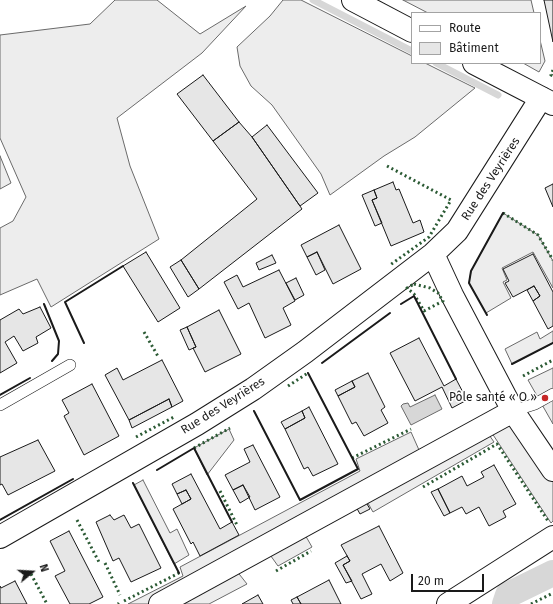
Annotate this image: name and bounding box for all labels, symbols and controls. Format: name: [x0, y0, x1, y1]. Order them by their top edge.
legend: [411, 12, 541, 64]
text: Route: [449, 21, 481, 35]
text: Bâtiment: [449, 41, 499, 55]
street label: Rue des Veyrières: [459, 135, 523, 223]
street label: Rue des Veyrières: [178, 374, 268, 438]
place label: Pôle santé « O »: [449, 391, 537, 405]
marker: Pôle santé « O »: [540, 393, 550, 403]
north arrow: [12, 552, 52, 592]
text: N: [37, 563, 51, 574]
scale bar: [413, 566, 486, 592]
text: 20 m: [418, 574, 444, 588]

